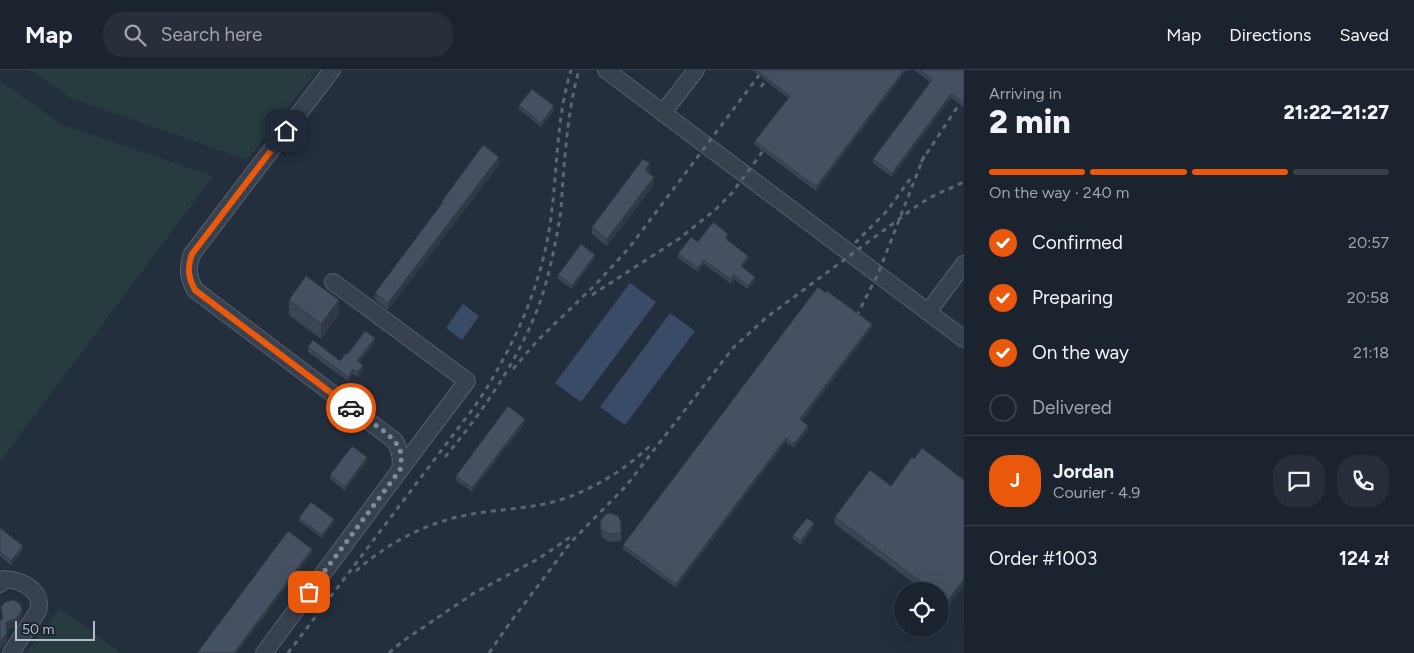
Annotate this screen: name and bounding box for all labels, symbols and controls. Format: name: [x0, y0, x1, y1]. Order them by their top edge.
search box: [103, 12, 453, 57]
text: Map: [25, 20, 73, 49]
icon: search: [121, 21, 149, 49]
text: Search here: [161, 23, 262, 46]
text: Map: [1166, 24, 1201, 46]
text: Directions: [1229, 24, 1311, 46]
text: Saved: [1339, 24, 1389, 46]
text: Arriving in: [989, 84, 1061, 103]
text: 21:22–21:27: [1283, 101, 1389, 124]
text: 2 min: [989, 103, 1071, 141]
pin: [265, 110, 307, 152]
icon: home: [272, 117, 300, 145]
text: On the way · 240 m: [989, 183, 1129, 202]
icon: check: [989, 229, 1017, 257]
text: Confirmed: [1032, 231, 1123, 254]
text: 20:57: [1348, 233, 1389, 252]
icon: check: [989, 284, 1017, 312]
text: Preparing: [1032, 286, 1113, 309]
text: 20:58: [1347, 288, 1389, 307]
icon: check: [989, 339, 1017, 367]
text: On the way: [1032, 341, 1129, 364]
text: 21:18: [1353, 343, 1389, 362]
courier: [326, 383, 376, 433]
icon: car: [337, 394, 365, 422]
text: Delivered: [1032, 396, 1112, 419]
button: chat: [1273, 455, 1325, 507]
button: phone: [1337, 455, 1389, 507]
text: Jordan: [1053, 460, 1114, 483]
text: J: [1010, 469, 1020, 492]
text: Courier · 4.9: [1053, 483, 1140, 502]
text: Order #1003: [989, 547, 1097, 570]
text: 124 zł: [1339, 547, 1389, 570]
pin: [288, 571, 330, 613]
icon: bag: [295, 578, 323, 606]
map controls: [894, 582, 949, 637]
button: locate: [894, 582, 949, 637]
scale bar: [15, 618, 95, 641]
text: 50 m: [22, 621, 54, 638]

